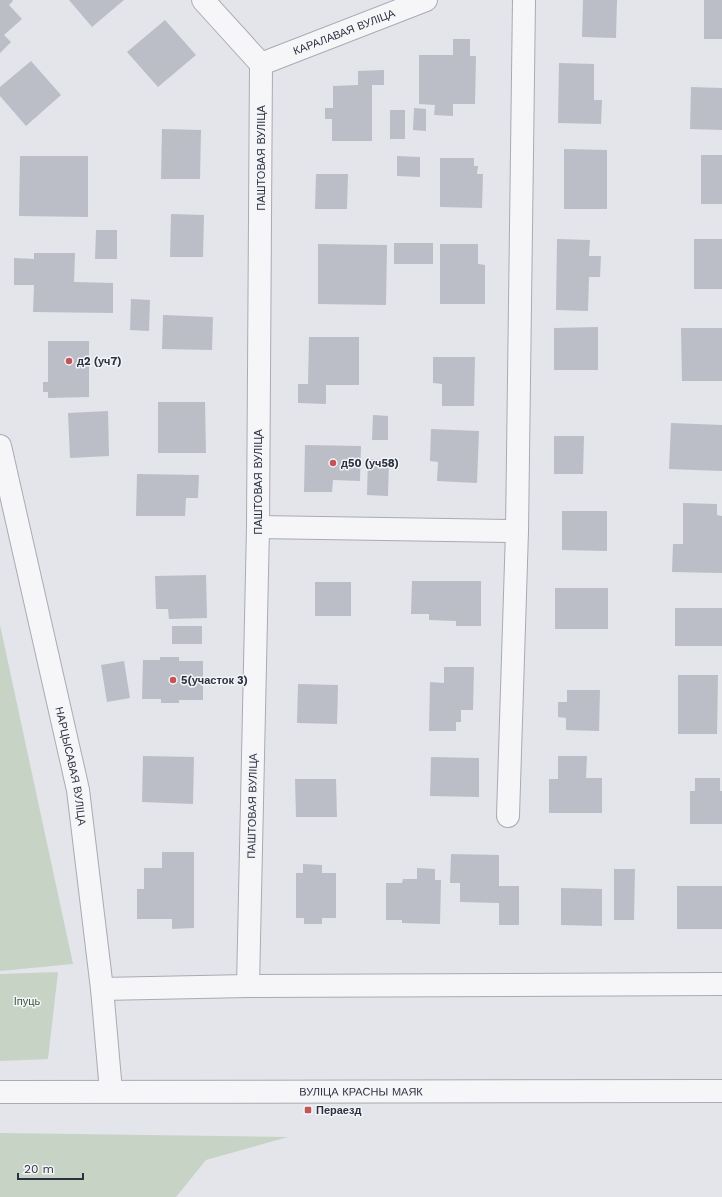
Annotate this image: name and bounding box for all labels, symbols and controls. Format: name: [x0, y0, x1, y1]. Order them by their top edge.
street label: КАРАЛАВАЯ ВУЛІЦА: [291, 6, 397, 58]
street label: ПАШТОВАЯ ВУЛІЦА: [255, 105, 268, 211]
place label: д2 (уч7): [77, 355, 121, 368]
marker: д2 (уч7): [64, 356, 74, 366]
street label: ПАШТОВАЯ ВУЛІЦА: [252, 429, 265, 535]
place label: д50 (уч58): [341, 457, 399, 470]
marker: д50 (уч58): [328, 458, 338, 468]
place label: 5(участок 3): [181, 674, 248, 687]
marker: 5(участок 3): [168, 675, 178, 685]
street label: НАРЦЫСАВАЯ ВУЛІЦА: [52, 706, 88, 827]
street label: ПАШТОВАЯ ВУЛІЦА: [245, 753, 260, 859]
park label: Іпуць: [14, 995, 41, 1008]
street label: ВУЛІЦА КРАСНЫ МАЯК: [299, 1085, 423, 1099]
place label: Пераезд: [316, 1104, 361, 1117]
marker: Пераезд: [303, 1105, 313, 1115]
scale bar: [18, 1155, 83, 1181]
text: 20 m: [24, 1162, 54, 1176]

